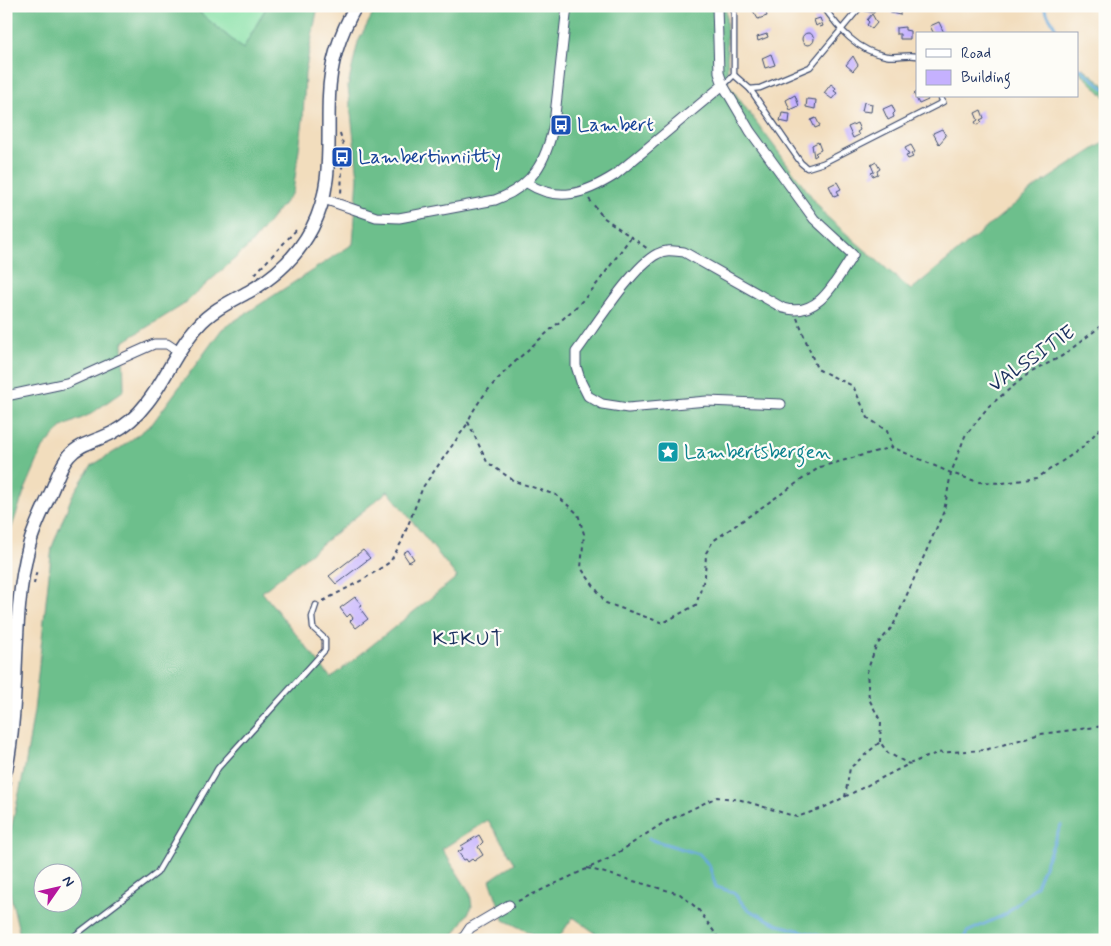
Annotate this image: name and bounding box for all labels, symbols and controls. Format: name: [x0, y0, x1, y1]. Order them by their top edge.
legend: [916, 32, 1078, 98]
text: Road: [961, 44, 991, 64]
text: Building: [961, 68, 1011, 89]
place label: Lambert: [577, 112, 654, 139]
bus stop icon: Lambert: [549, 113, 573, 137]
place label: Lambertinniitty: [358, 144, 501, 171]
bus stop icon: Lambertinniitty: [330, 145, 354, 169]
street label: VALSSITIE: [983, 319, 1081, 399]
place label: Lambertsbergen: [684, 439, 831, 468]
place icon: Lambertsbergen: [656, 440, 680, 464]
district label: KIKUT: [432, 625, 504, 653]
north arrow: [32, 864, 82, 914]
text: N: [58, 872, 78, 890]

